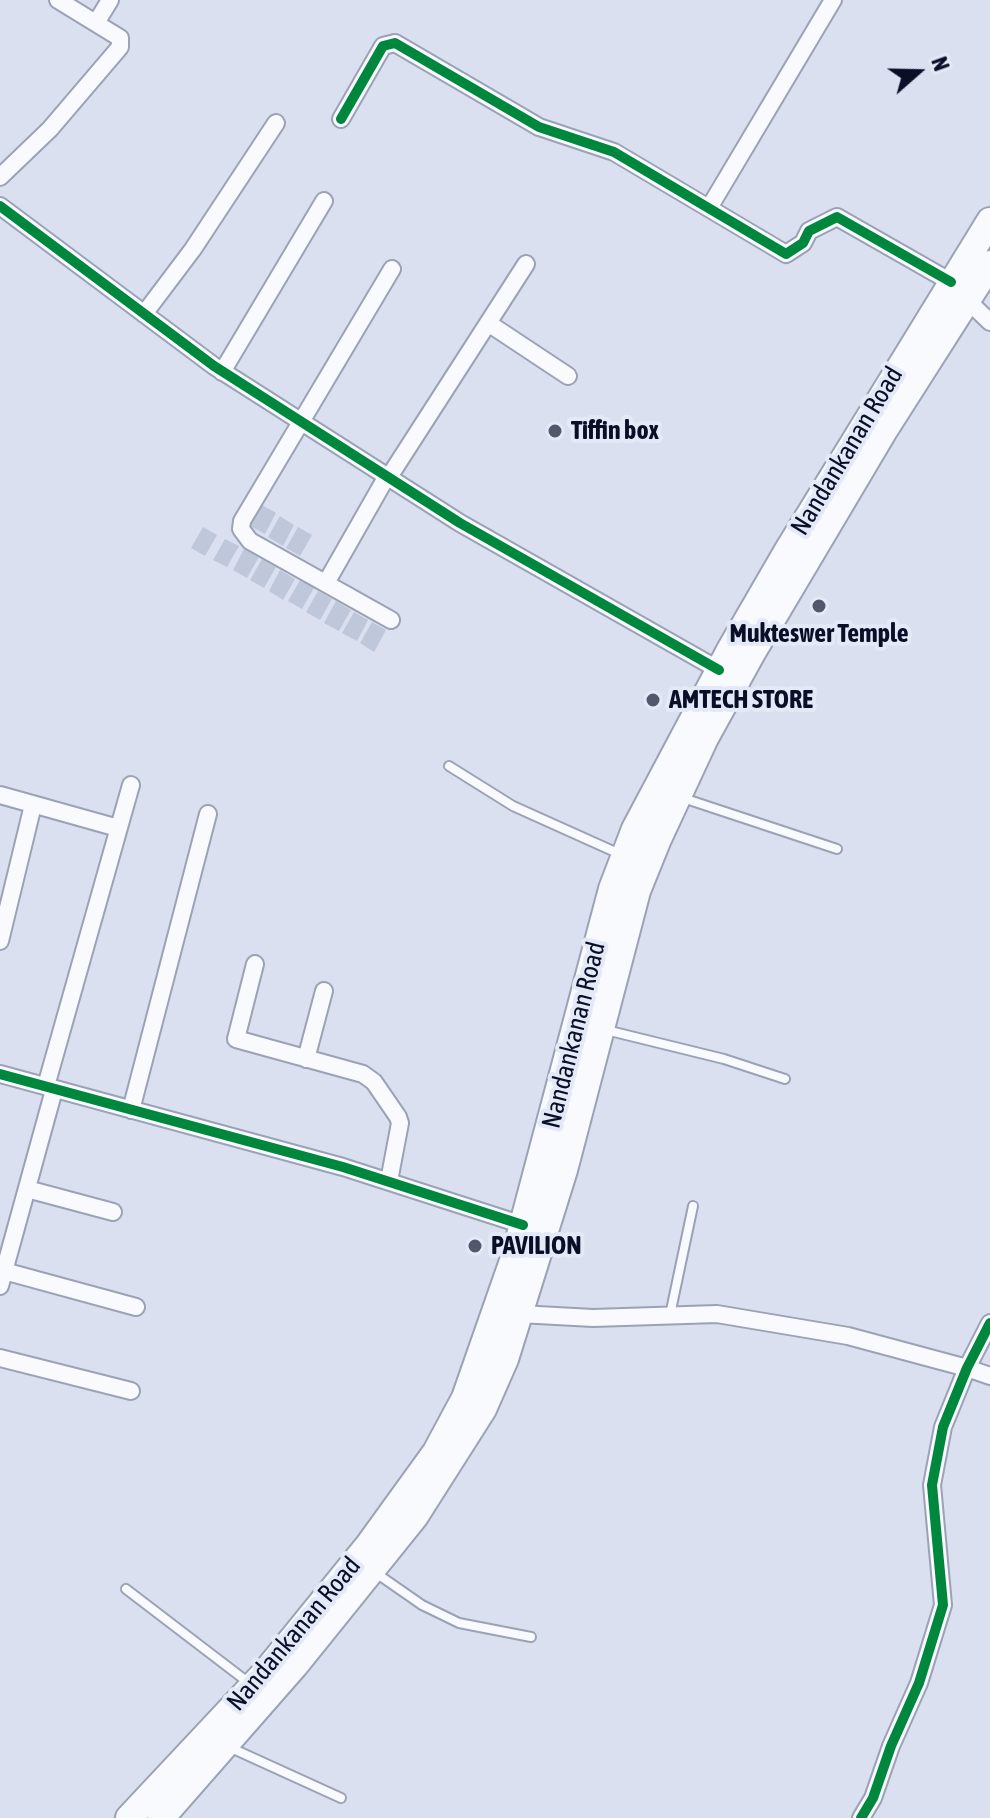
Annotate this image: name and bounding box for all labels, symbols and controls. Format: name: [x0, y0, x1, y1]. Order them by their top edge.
north arrow: [878, 32, 958, 112]
text: N: [926, 53, 955, 74]
street label: Nandankanan Road: [784, 361, 910, 541]
place label: Tiffin box: [571, 415, 659, 447]
marker: Tiffin box: [546, 422, 564, 440]
marker: Mukteswer Temple: [810, 597, 828, 615]
place label: Mukteswer Temple: [729, 618, 909, 650]
place label: AMTECH STORE: [669, 684, 813, 716]
marker: AMTECH STORE: [644, 691, 662, 709]
street label: Nandankanan Road: [536, 939, 612, 1131]
place label: PAVILION: [491, 1230, 582, 1262]
marker: PAVILION: [466, 1237, 484, 1255]
street label: Nandankanan Road: [221, 1551, 367, 1717]

